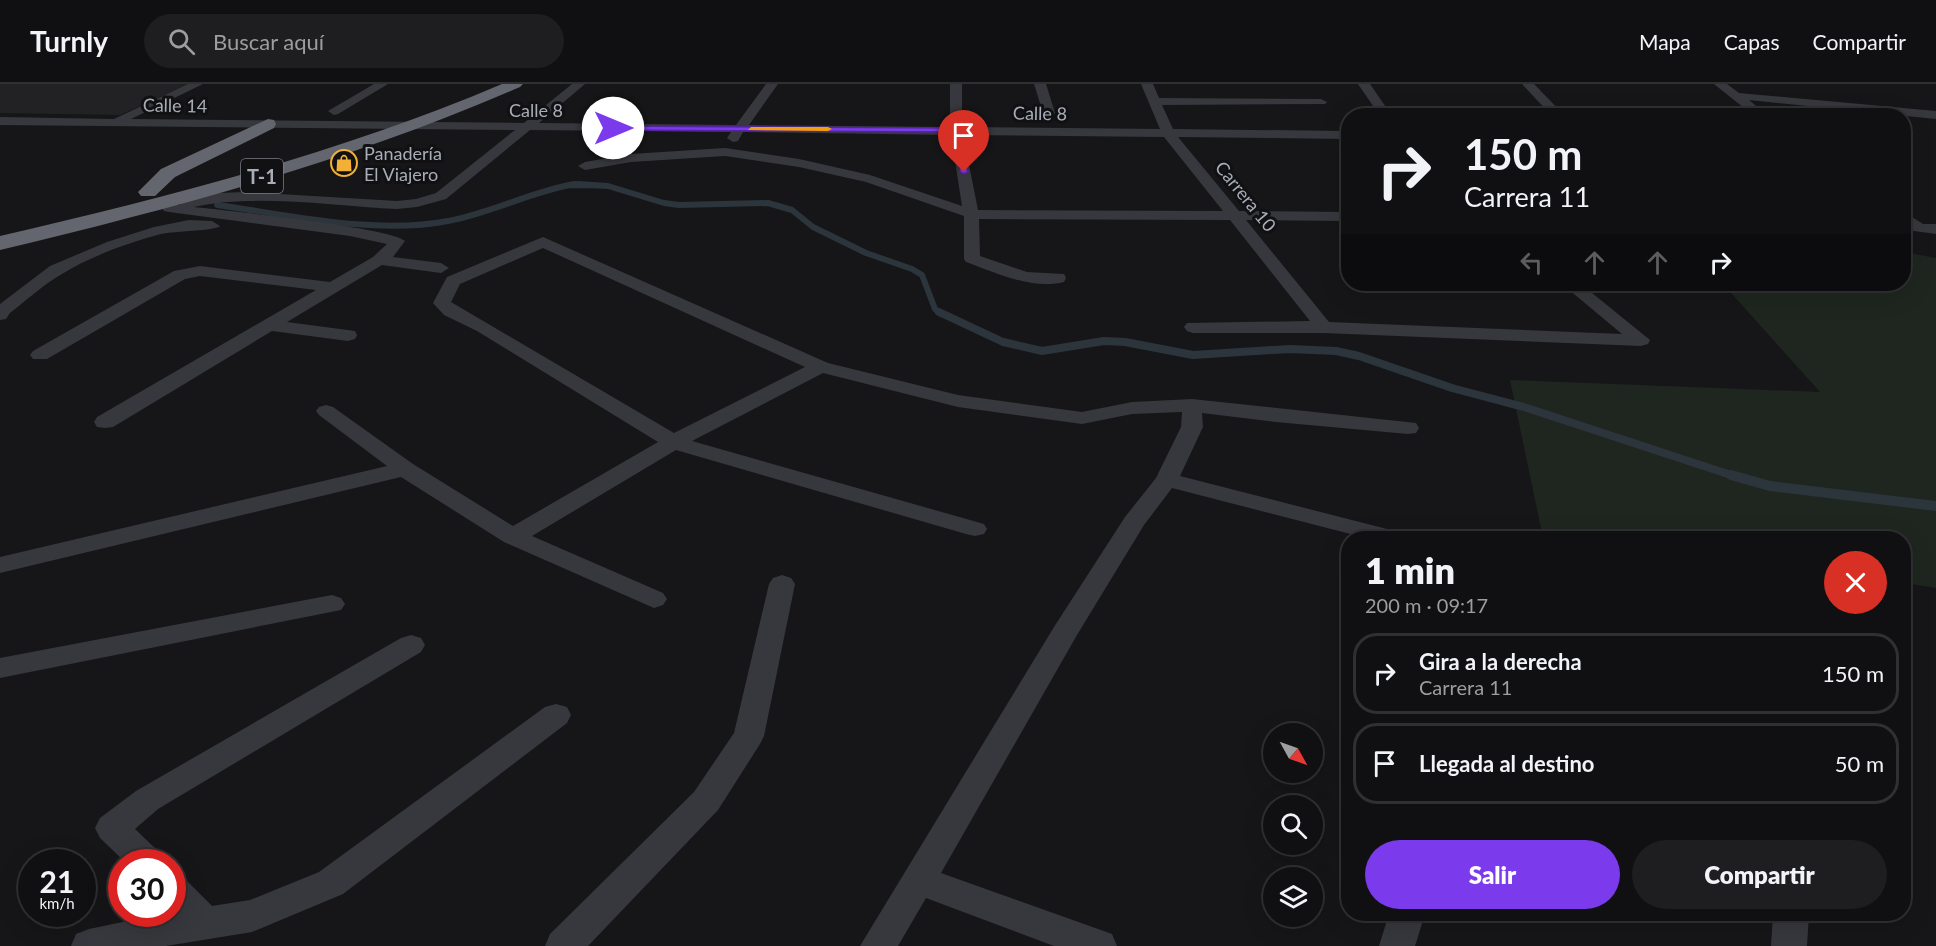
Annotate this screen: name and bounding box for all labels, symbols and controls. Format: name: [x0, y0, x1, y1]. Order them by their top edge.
search box: [144, 14, 564, 68]
text: Turnly: [30, 24, 108, 58]
icon: search: [165, 25, 198, 58]
text: Buscar aquí: [213, 28, 324, 55]
text: Mapa: [1639, 29, 1691, 54]
text: Capas: [1724, 29, 1780, 54]
text: Compartir: [1813, 29, 1906, 54]
street label: Calle 14: [143, 93, 207, 117]
position arrow: [581, 96, 645, 160]
street label: Calle 8: [509, 99, 563, 121]
street label: Calle 8: [1013, 102, 1067, 124]
pin: [938, 110, 989, 172]
icon: arrive: [947, 119, 980, 152]
text: 150 m: [1464, 129, 1582, 179]
icon: right: [1365, 132, 1443, 210]
place label: Panadería El Viajero: [364, 142, 442, 185]
shop icon: Panadería El Viajero: [329, 148, 359, 178]
street label: Carrera 10: [1211, 156, 1281, 236]
road number: T-1: [241, 159, 283, 193]
text: Carrera 11: [1464, 180, 1590, 213]
icon: left: [1515, 246, 1548, 279]
icon: ahead: [1578, 246, 1611, 279]
icon: ahead: [1641, 246, 1674, 279]
icon: right: [1704, 246, 1737, 279]
text: 1 min: [1365, 548, 1455, 592]
button: close: [1824, 551, 1887, 614]
text: 200 m · 09:17: [1365, 593, 1488, 617]
text: Gira a la derecha: [1419, 648, 1582, 675]
icon: right: [1368, 657, 1401, 690]
text: 150 m: [1822, 660, 1884, 687]
text: Carrera 11: [1419, 675, 1512, 699]
north arrow: [1263, 723, 1323, 783]
map controls: [1263, 723, 1323, 927]
icon: arrive: [1368, 747, 1401, 780]
text: Llegada al destino: [1419, 750, 1595, 777]
text: 50 m: [1835, 750, 1884, 777]
button: search: [1263, 795, 1323, 855]
button: Salir: [1365, 840, 1620, 909]
button: Compartir: [1632, 840, 1887, 909]
speed limit sign: 30: [108, 849, 186, 927]
text: 21: [40, 863, 74, 899]
button: layers: [1263, 867, 1323, 927]
text: km/h: [39, 894, 75, 912]

